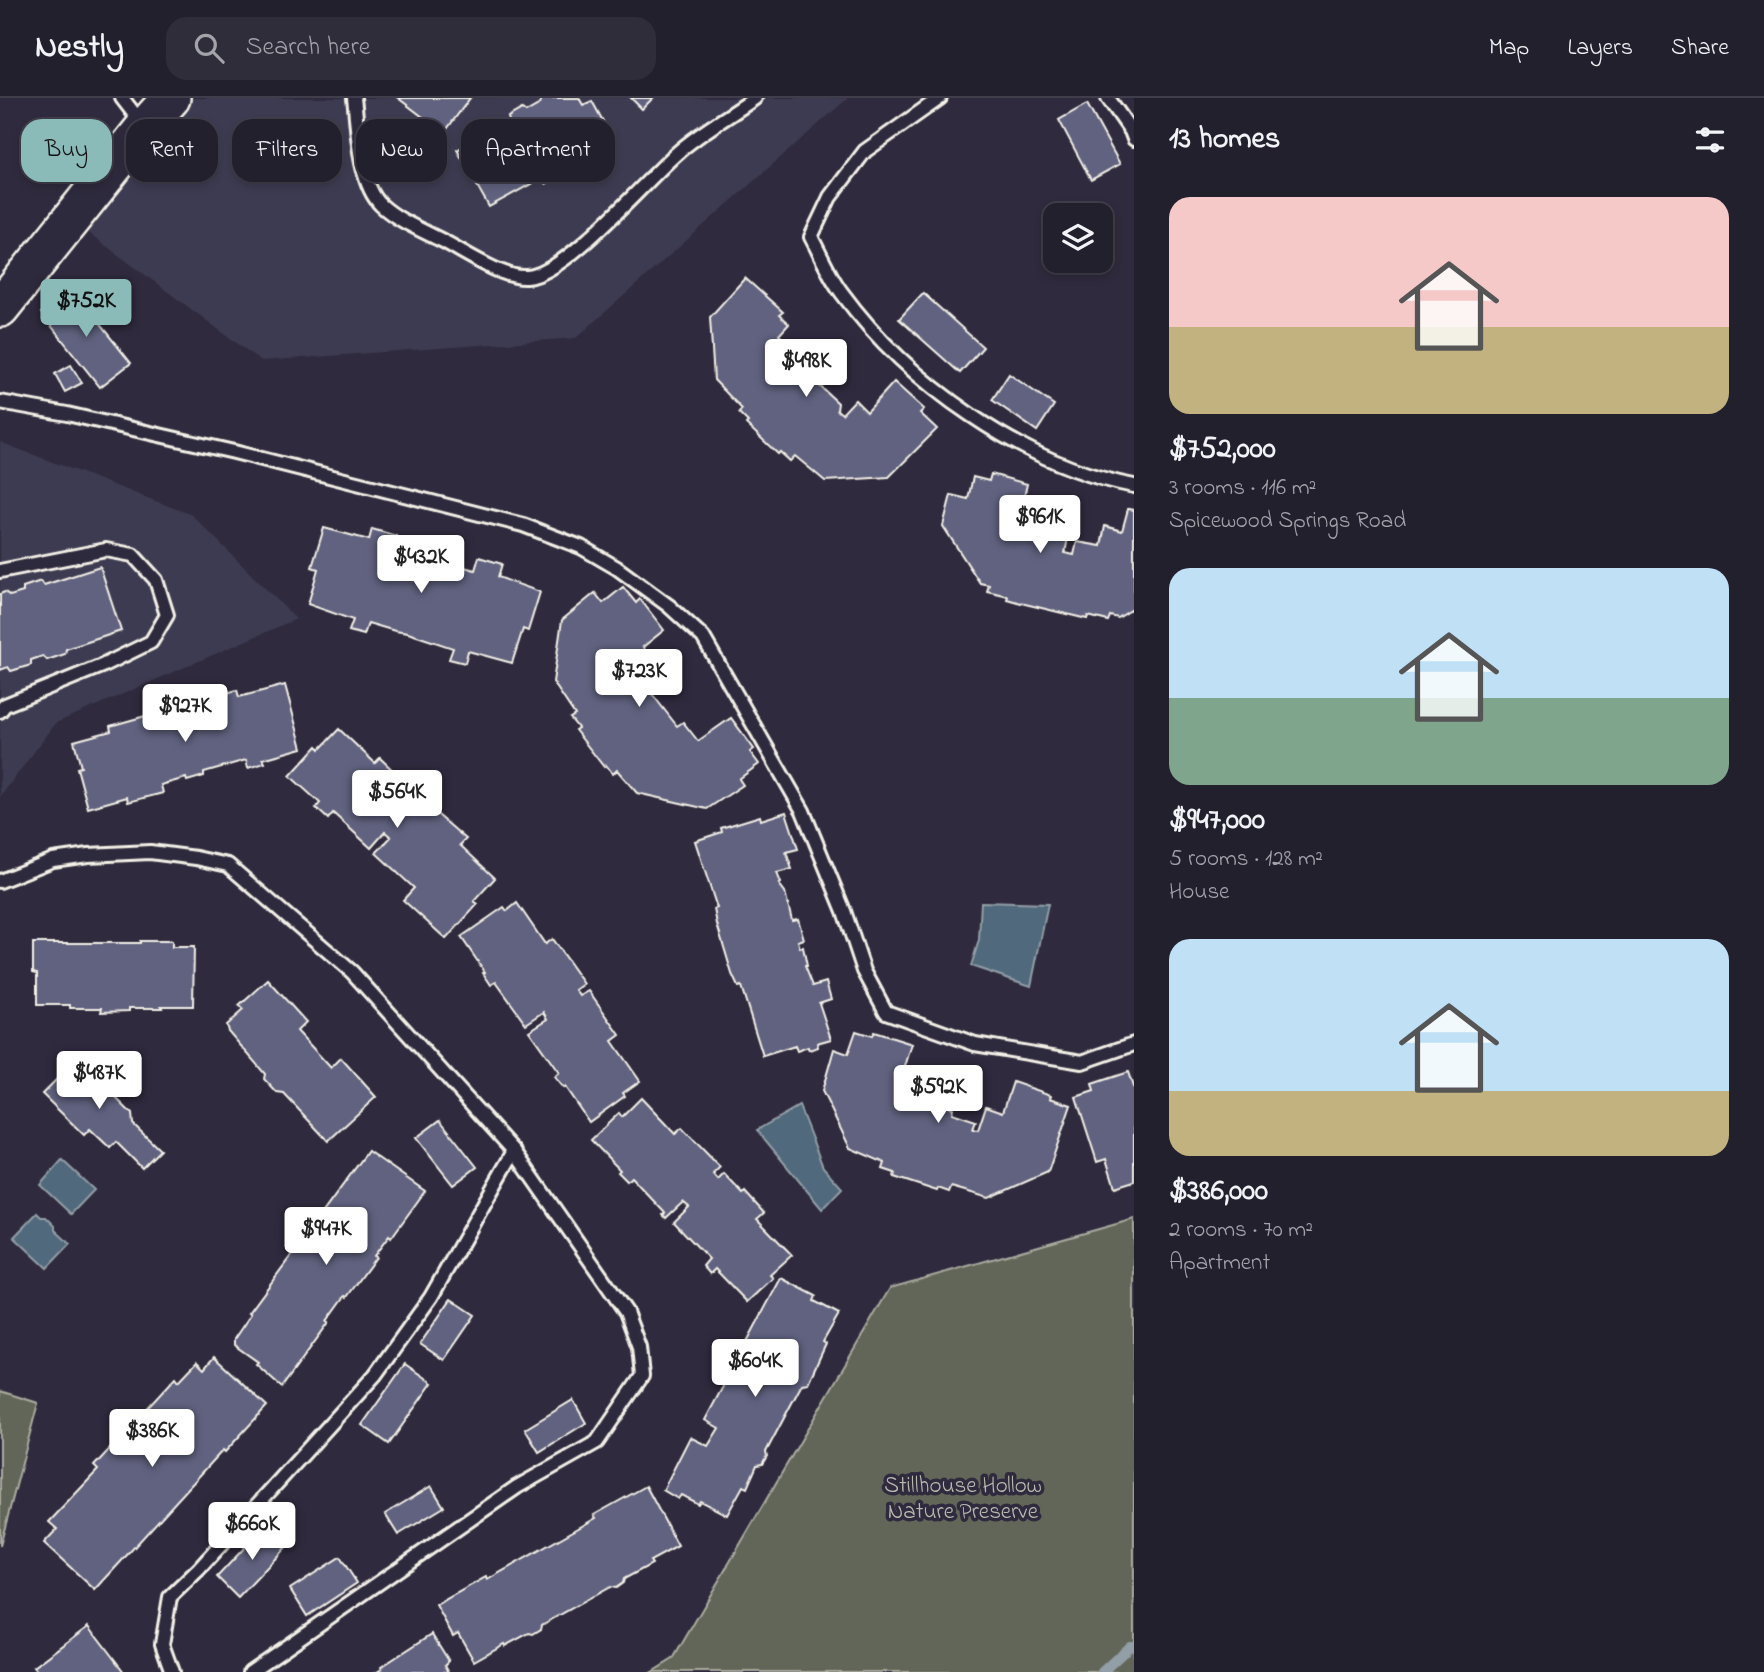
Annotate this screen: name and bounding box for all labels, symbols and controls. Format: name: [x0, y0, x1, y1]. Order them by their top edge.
search box: [166, 17, 656, 80]
text: Nestly: [35, 24, 124, 72]
icon: search: [190, 29, 228, 67]
text: Search here: [246, 29, 370, 67]
text: Map: [1489, 31, 1529, 66]
text: Layers: [1567, 31, 1633, 66]
text: Share: [1671, 31, 1729, 66]
text: 13 homes: [1169, 118, 1280, 162]
chip: Buy: [21, 119, 112, 182]
chip: Rent: [126, 119, 218, 182]
chip: Filters: [232, 119, 342, 182]
chip: New: [356, 119, 447, 182]
chip: Apartment: [461, 119, 615, 182]
icon: filters: [1691, 121, 1729, 159]
map controls: [1043, 203, 1113, 273]
button: layers: [1043, 203, 1113, 273]
icon: home: [1386, 243, 1512, 369]
pin: $752K: [37, 280, 135, 339]
text: $752K: [56, 285, 116, 318]
pin: $498K: [757, 340, 855, 399]
text: $498K: [781, 345, 831, 378]
text: $752,000: [1169, 428, 1276, 472]
text: 3 rooms · 116 m²: [1169, 472, 1316, 505]
pin: $961K: [991, 496, 1089, 555]
text: $961K: [1015, 501, 1065, 534]
text: Spicewood Springs Road: [1169, 505, 1406, 538]
pin: $432K: [372, 536, 470, 595]
text: $432K: [393, 541, 449, 574]
icon: home: [1386, 614, 1512, 740]
pin: $723K: [590, 650, 688, 709]
text: $723K: [611, 655, 667, 688]
pin: $927K: [136, 684, 234, 744]
text: $927K: [159, 690, 211, 723]
pin: $564K: [348, 770, 446, 830]
text: $564K: [368, 776, 426, 809]
text: $947,000: [1169, 799, 1265, 843]
text: 5 rooms · 128 m²: [1169, 843, 1323, 876]
text: House: [1169, 876, 1229, 909]
icon: home: [1386, 985, 1512, 1111]
pin: $487K: [50, 1052, 148, 1111]
text: $487K: [73, 1057, 125, 1090]
pin: $592K: [889, 1066, 987, 1125]
text: $592K: [910, 1071, 966, 1104]
text: $386,000: [1169, 1170, 1268, 1214]
pin: $947K: [277, 1208, 375, 1267]
text: $947K: [301, 1213, 351, 1246]
text: 2 rooms · 70 m²: [1169, 1214, 1313, 1247]
text: Apartment: [1169, 1247, 1270, 1280]
pin: $604K: [706, 1340, 804, 1399]
text: $604K: [728, 1345, 782, 1378]
pin: $386K: [103, 1410, 201, 1469]
text: $386K: [125, 1415, 179, 1448]
park label: Stillhouse Hollow Nature Preserve: [884, 1470, 1042, 1529]
pin: $660K: [203, 1502, 301, 1562]
text: $660K: [224, 1508, 280, 1541]

